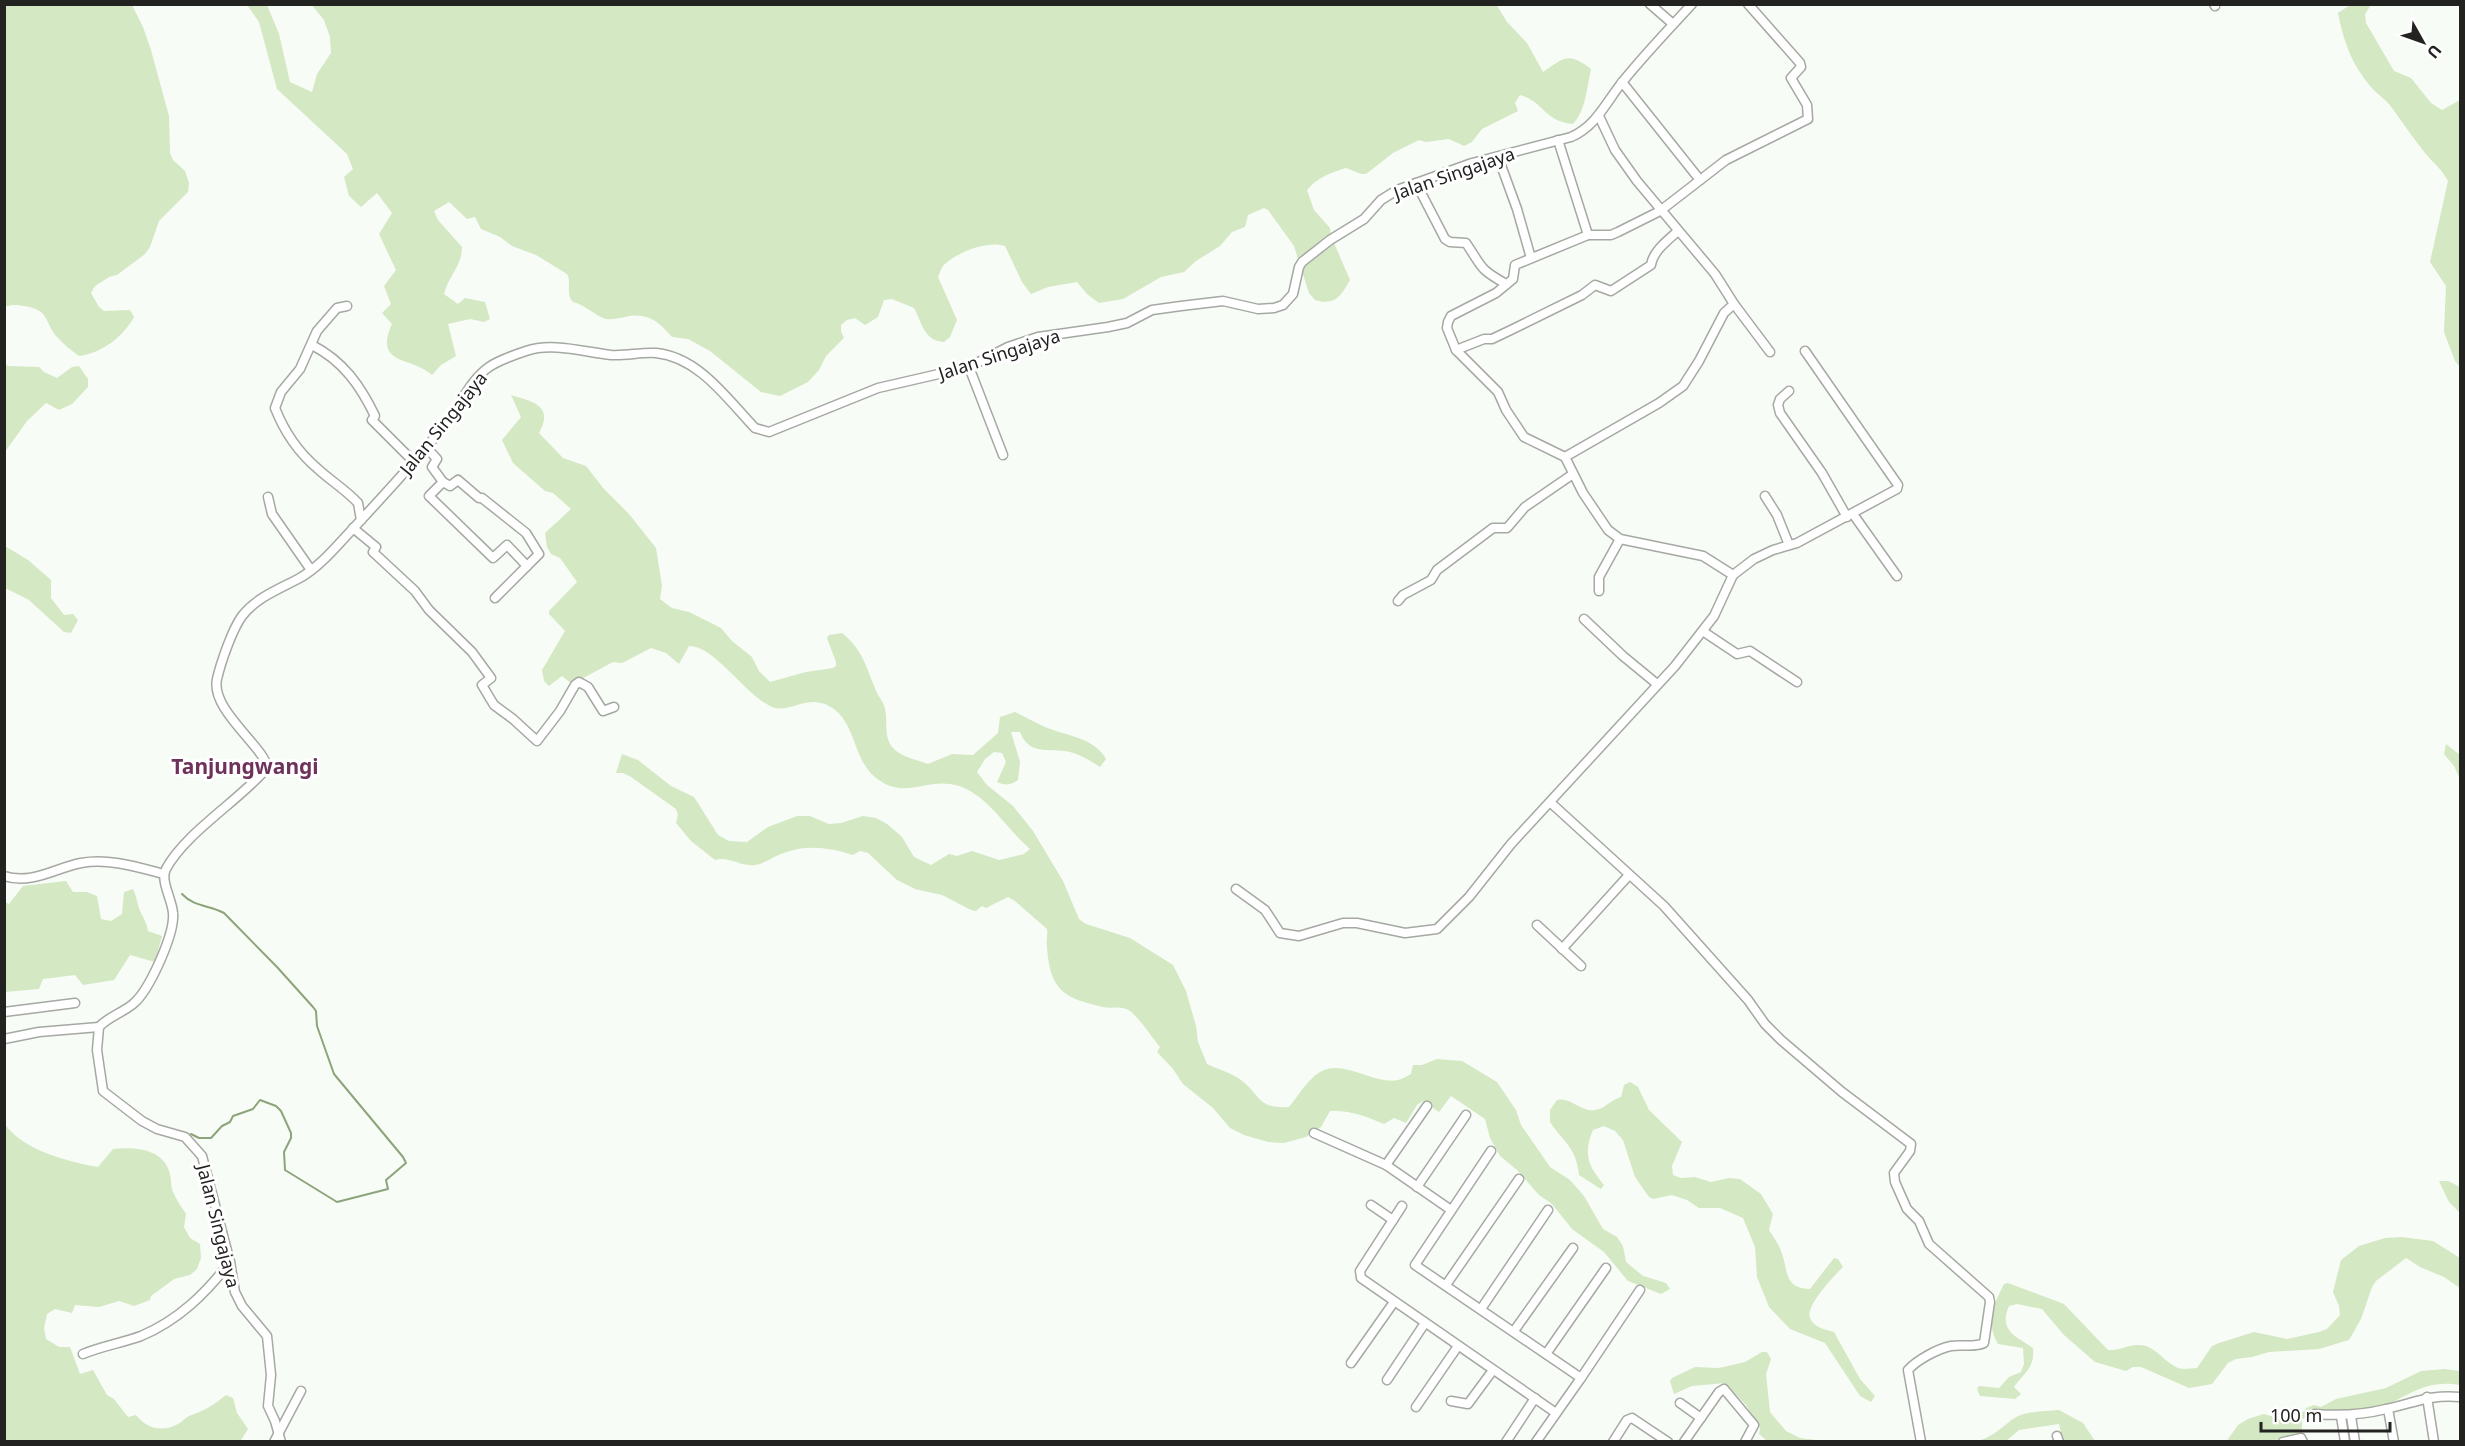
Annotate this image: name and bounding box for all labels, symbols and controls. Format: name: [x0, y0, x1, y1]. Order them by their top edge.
north arrow: [2393, 12, 2453, 72]
text: U: [2422, 40, 2447, 63]
street label: Jalan Singajaya: [1388, 141, 1518, 206]
street label: Jalan Singajaya: [933, 323, 1063, 386]
street label: Jalan Singajaya: [393, 366, 492, 481]
district label: Tanjungwangi: [171, 752, 319, 780]
street label: Jalan Singajaya: [192, 1160, 246, 1290]
scale bar: [2261, 1395, 2390, 1433]
text: 100 m: [2270, 1403, 2322, 1427]

